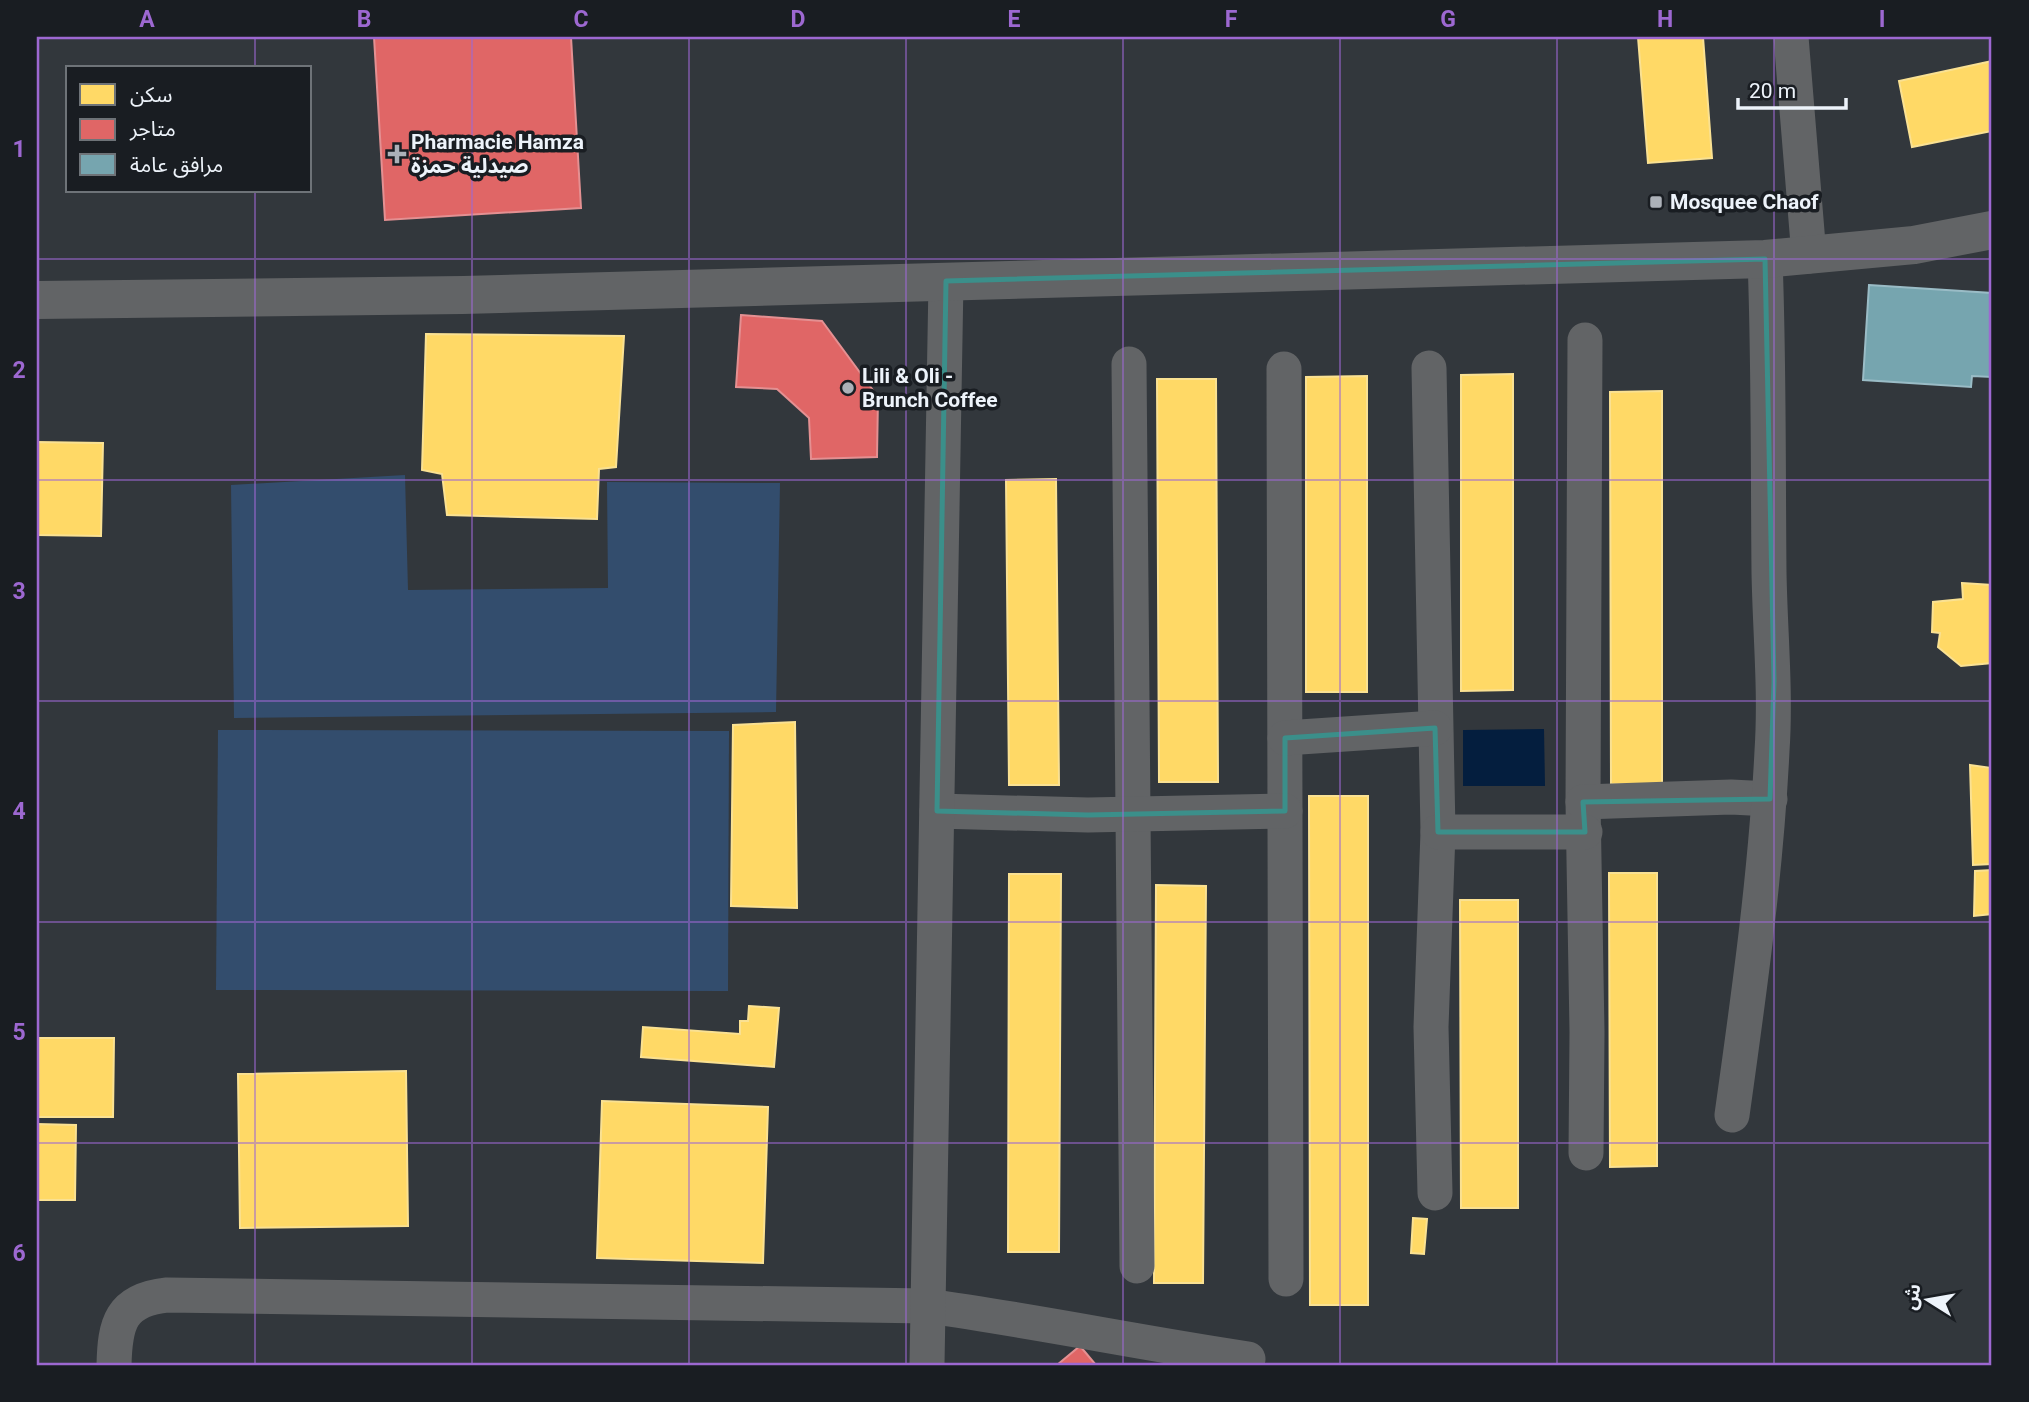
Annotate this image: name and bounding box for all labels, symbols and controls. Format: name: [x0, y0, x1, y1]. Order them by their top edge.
text: A: [139, 6, 155, 33]
text: B: [357, 6, 371, 33]
text: C: [573, 6, 589, 33]
text: D: [791, 6, 805, 33]
text: E: [1008, 6, 1021, 33]
text: F: [1225, 6, 1238, 33]
text: G: [1440, 6, 1456, 33]
text: H: [1657, 6, 1673, 33]
text: I: [1879, 6, 1885, 33]
legend: [66, 66, 312, 192]
scale bar: [1738, 66, 1847, 110]
text: 20 m: [1749, 79, 1796, 103]
text: سكن: [130, 83, 172, 107]
text: متاجر: [129, 117, 176, 141]
place label: Pharmacie Hamza صيدلية حمزة: [411, 130, 584, 178]
text: 1: [12, 136, 26, 163]
marker: Pharmacie Hamza صيدلية حمزة: [389, 146, 405, 162]
text: مرافق عامة: [130, 153, 223, 178]
place label: Mosquee Chaof: [1670, 190, 1819, 214]
marker: Mosquee Chaof: [1648, 194, 1664, 210]
text: 2: [12, 357, 26, 384]
place label: Lili & Oli - Brunch Coffee: [862, 364, 998, 412]
marker: Lili & Oli - Brunch Coffee: [840, 380, 856, 396]
text: 3: [12, 578, 26, 605]
text: 4: [12, 798, 26, 825]
text: 5: [12, 1019, 26, 1046]
text: 6: [12, 1240, 26, 1267]
north arrow: [1892, 1266, 1962, 1336]
text: ش: [1898, 1282, 1926, 1312]

